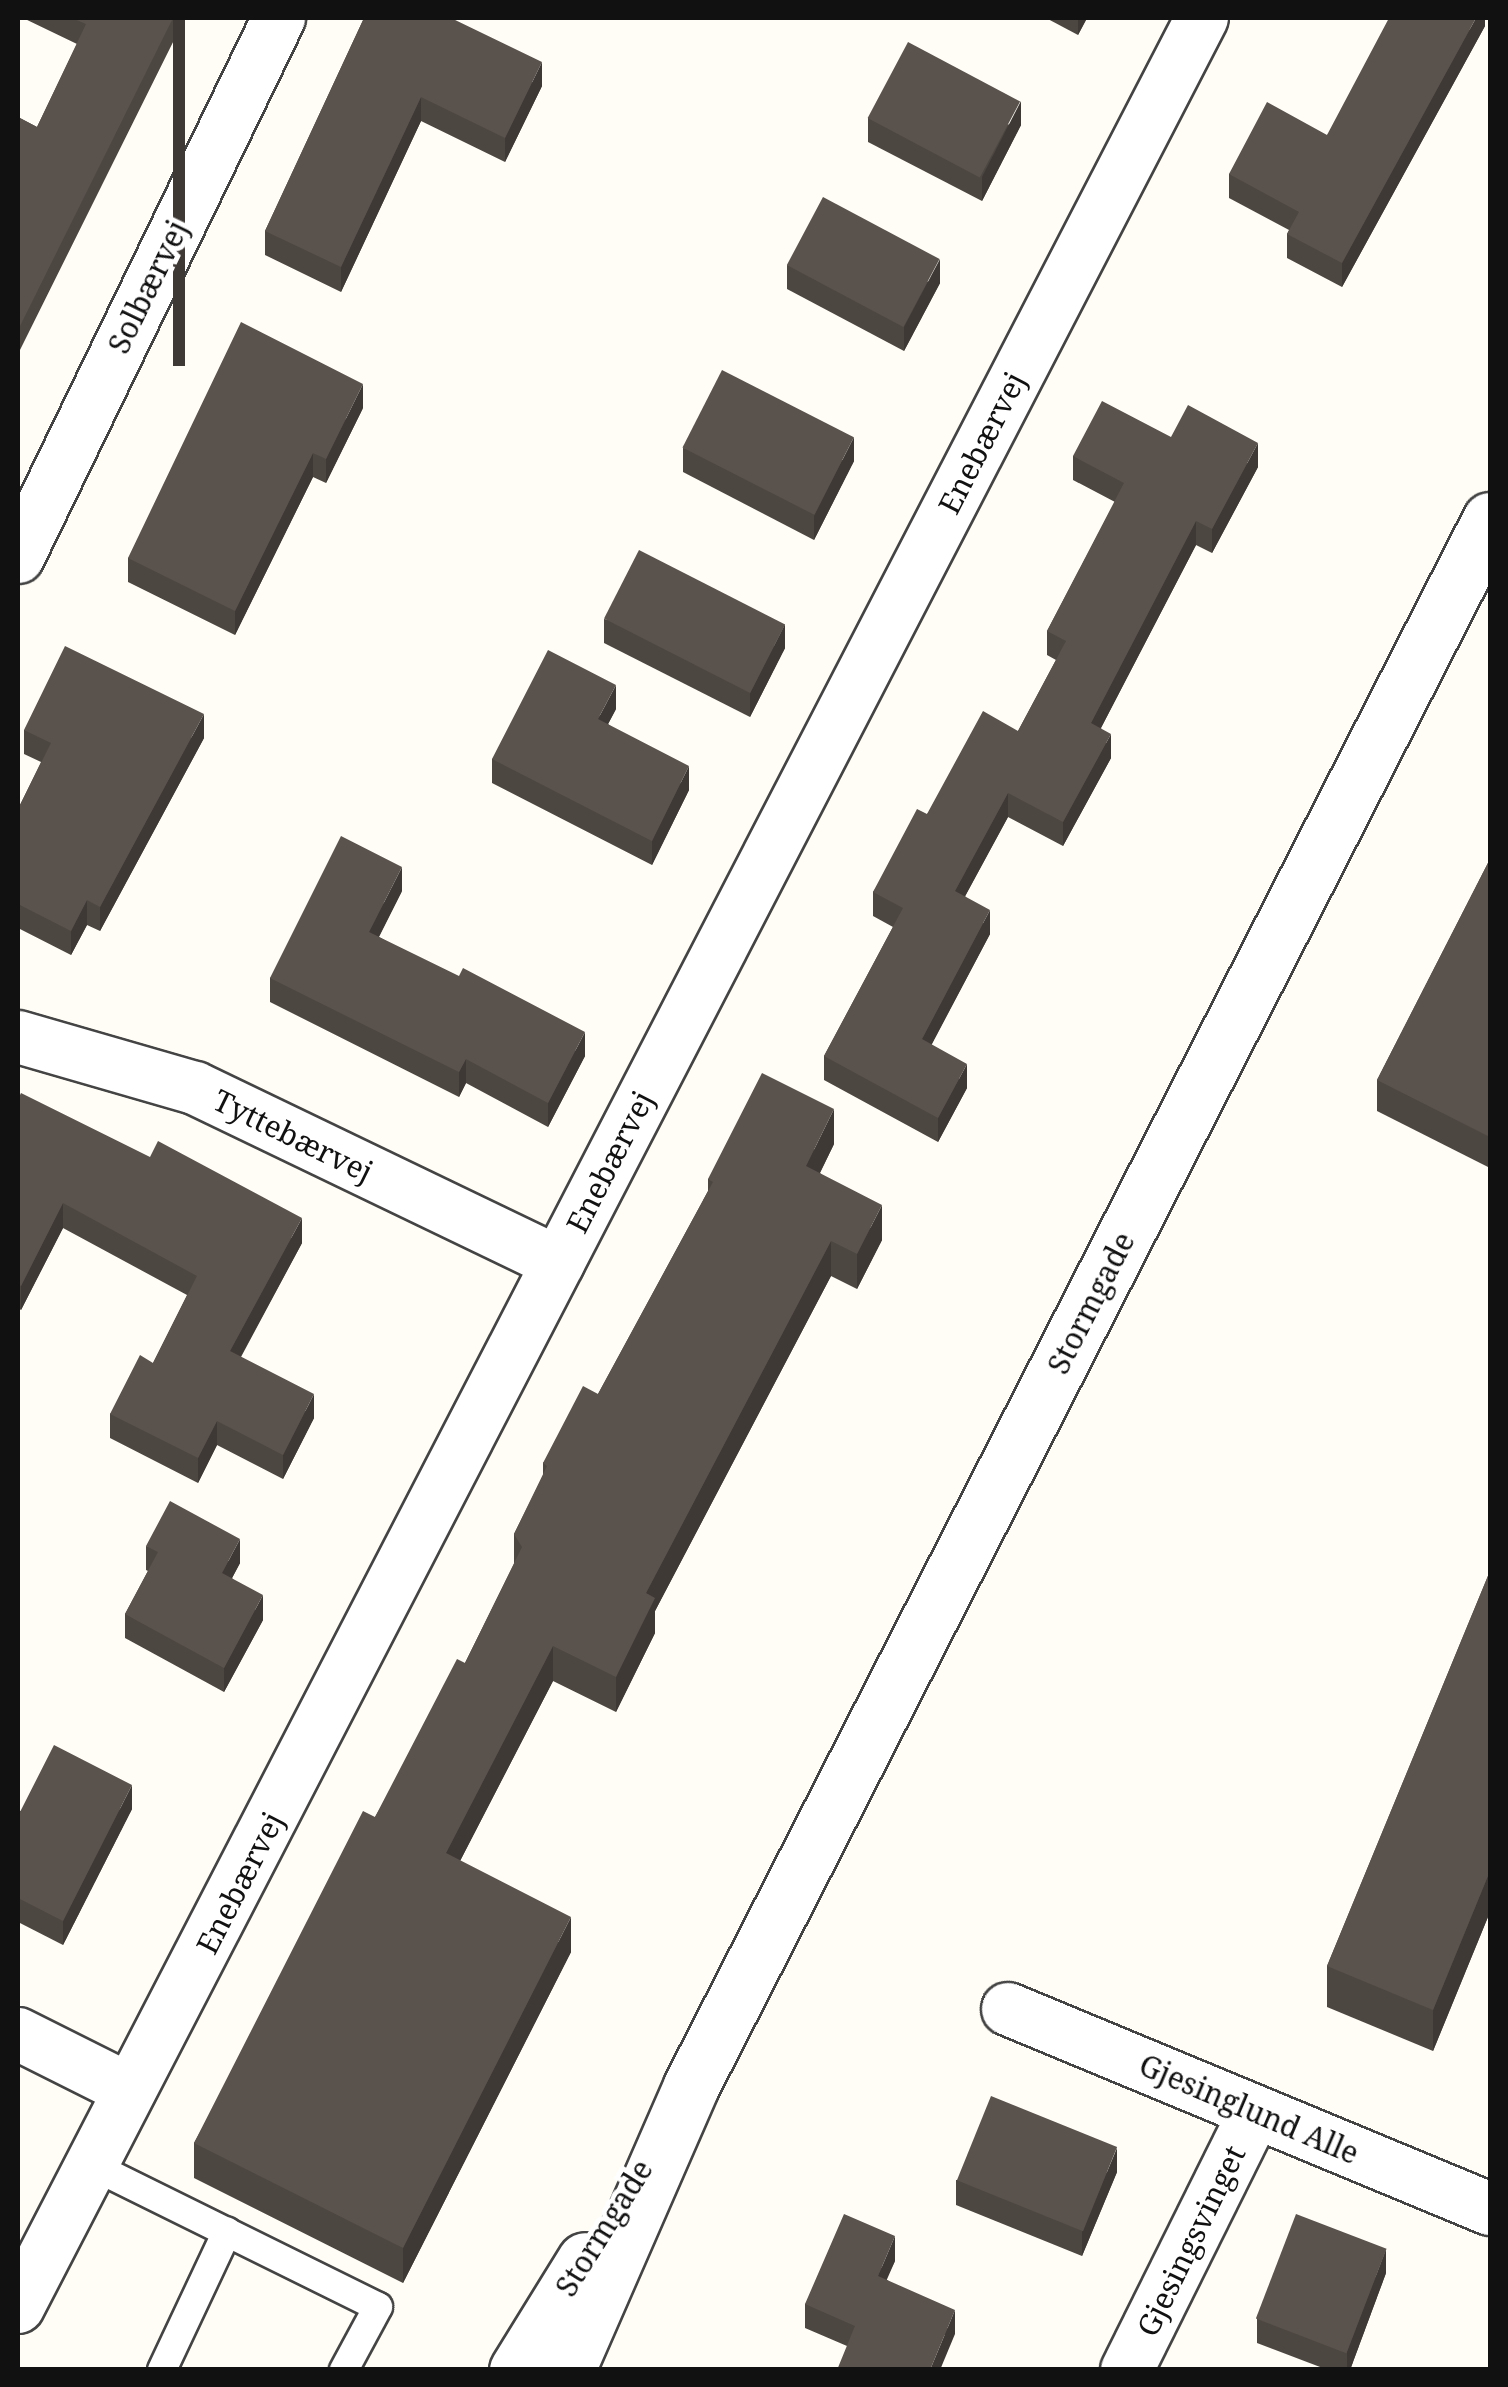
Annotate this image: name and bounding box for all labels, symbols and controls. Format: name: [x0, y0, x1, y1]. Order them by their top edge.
street label: Solbærvej: [100, 215, 196, 359]
street label: Enebærvej: [931, 366, 1033, 520]
street label: Tyttebærvej: [207, 1082, 379, 1190]
street label: Enebærvej: [559, 1085, 661, 1239]
street label: Stormgade: [1040, 1226, 1142, 1380]
street label: Enebærvej: [189, 1806, 291, 1960]
street label: Gjesinglund Alle: [1134, 2047, 1364, 2171]
street label: Gjesingsvinget: [1129, 2140, 1253, 2342]
street label: Stormgade: [548, 2153, 660, 2303]

